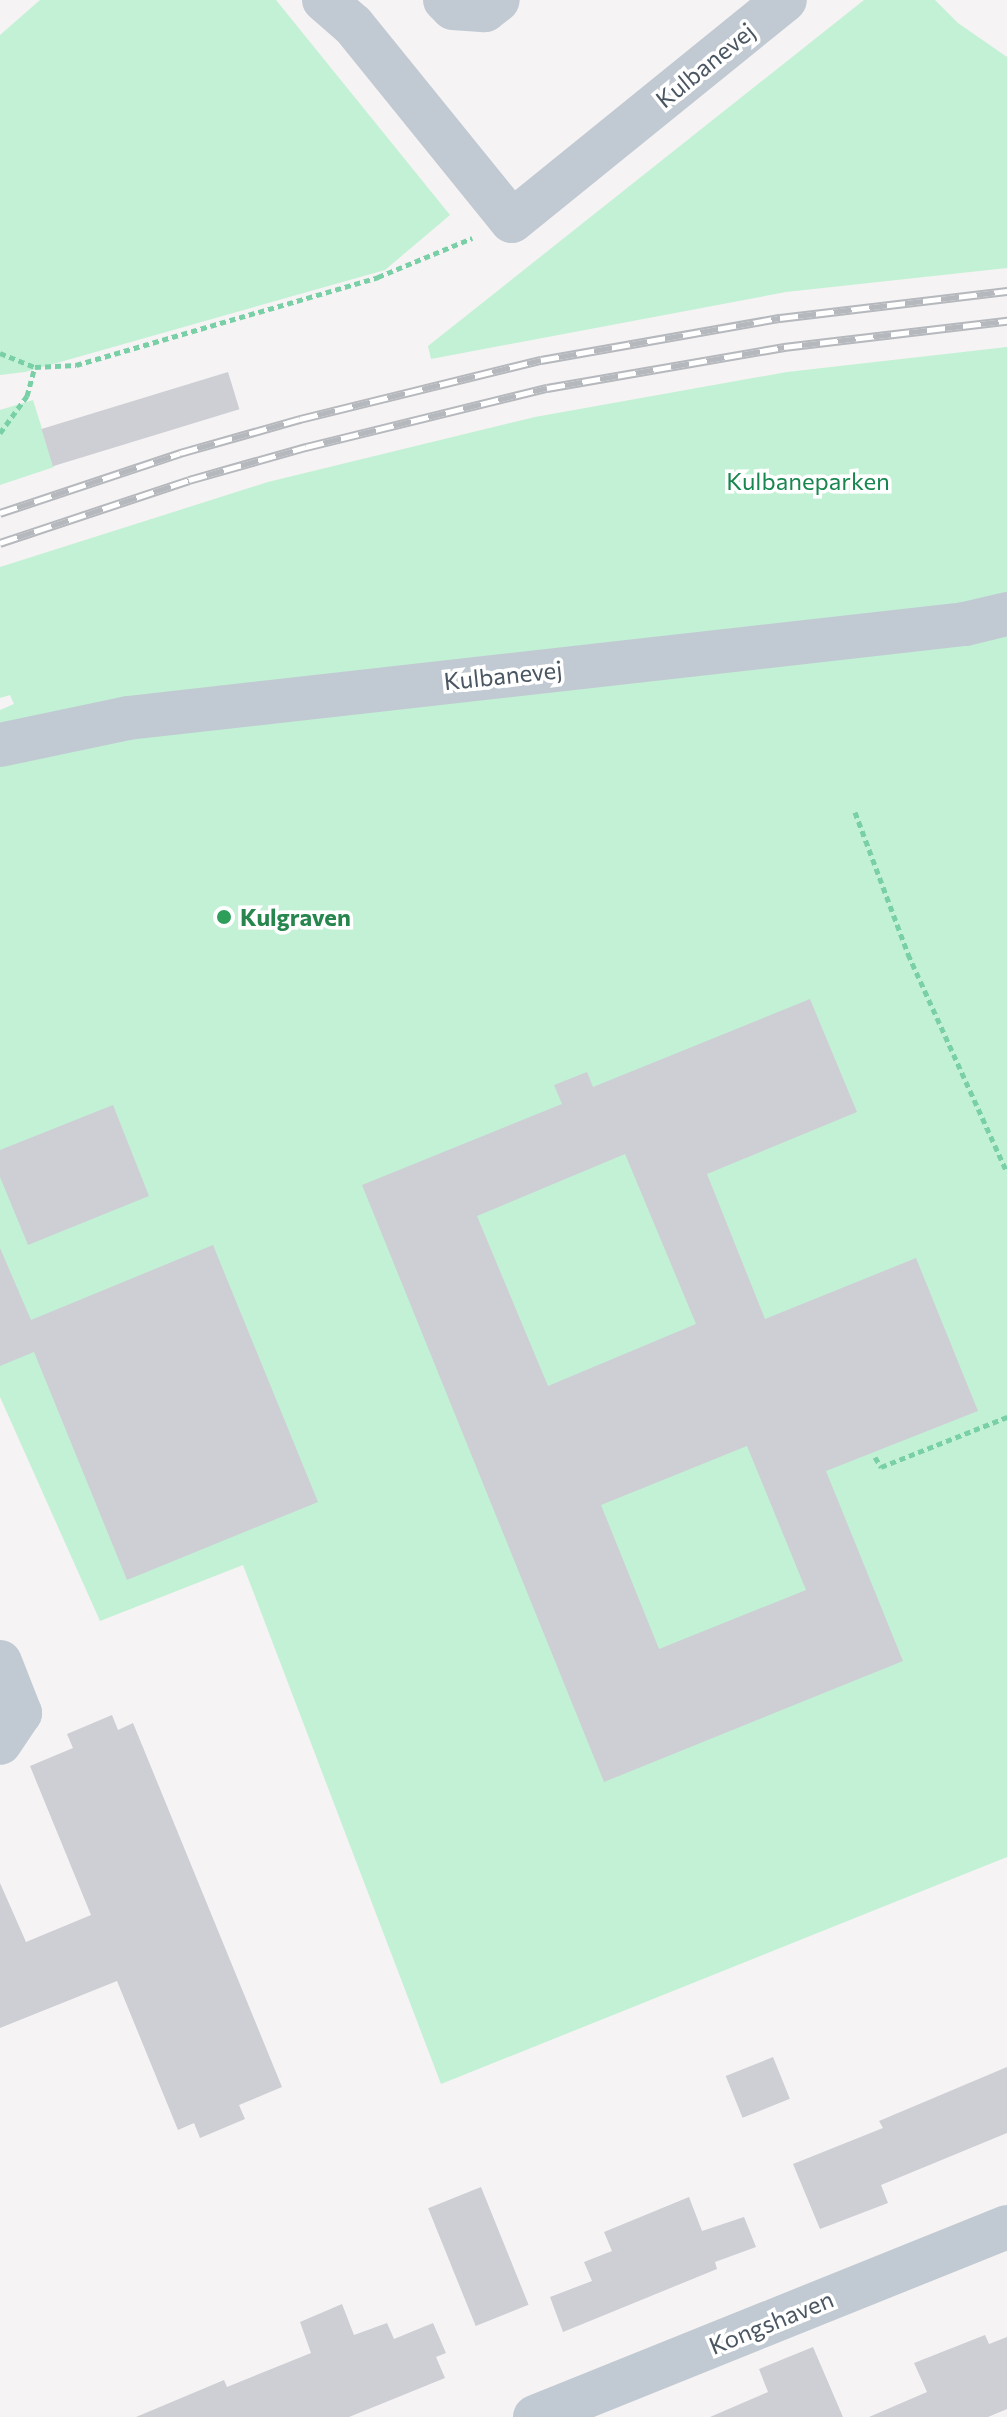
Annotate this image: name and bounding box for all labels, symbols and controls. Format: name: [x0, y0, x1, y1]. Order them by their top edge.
street label: Kulbanevej: [650, 16, 760, 114]
park label: Kulbaneparken: [726, 467, 890, 495]
street label: Kulbanevej: [442, 654, 564, 696]
place label: Kulgraven: [240, 903, 351, 931]
marker: Kulgraven: [215, 908, 233, 926]
street label: Kongshaven: [705, 2284, 837, 2360]

